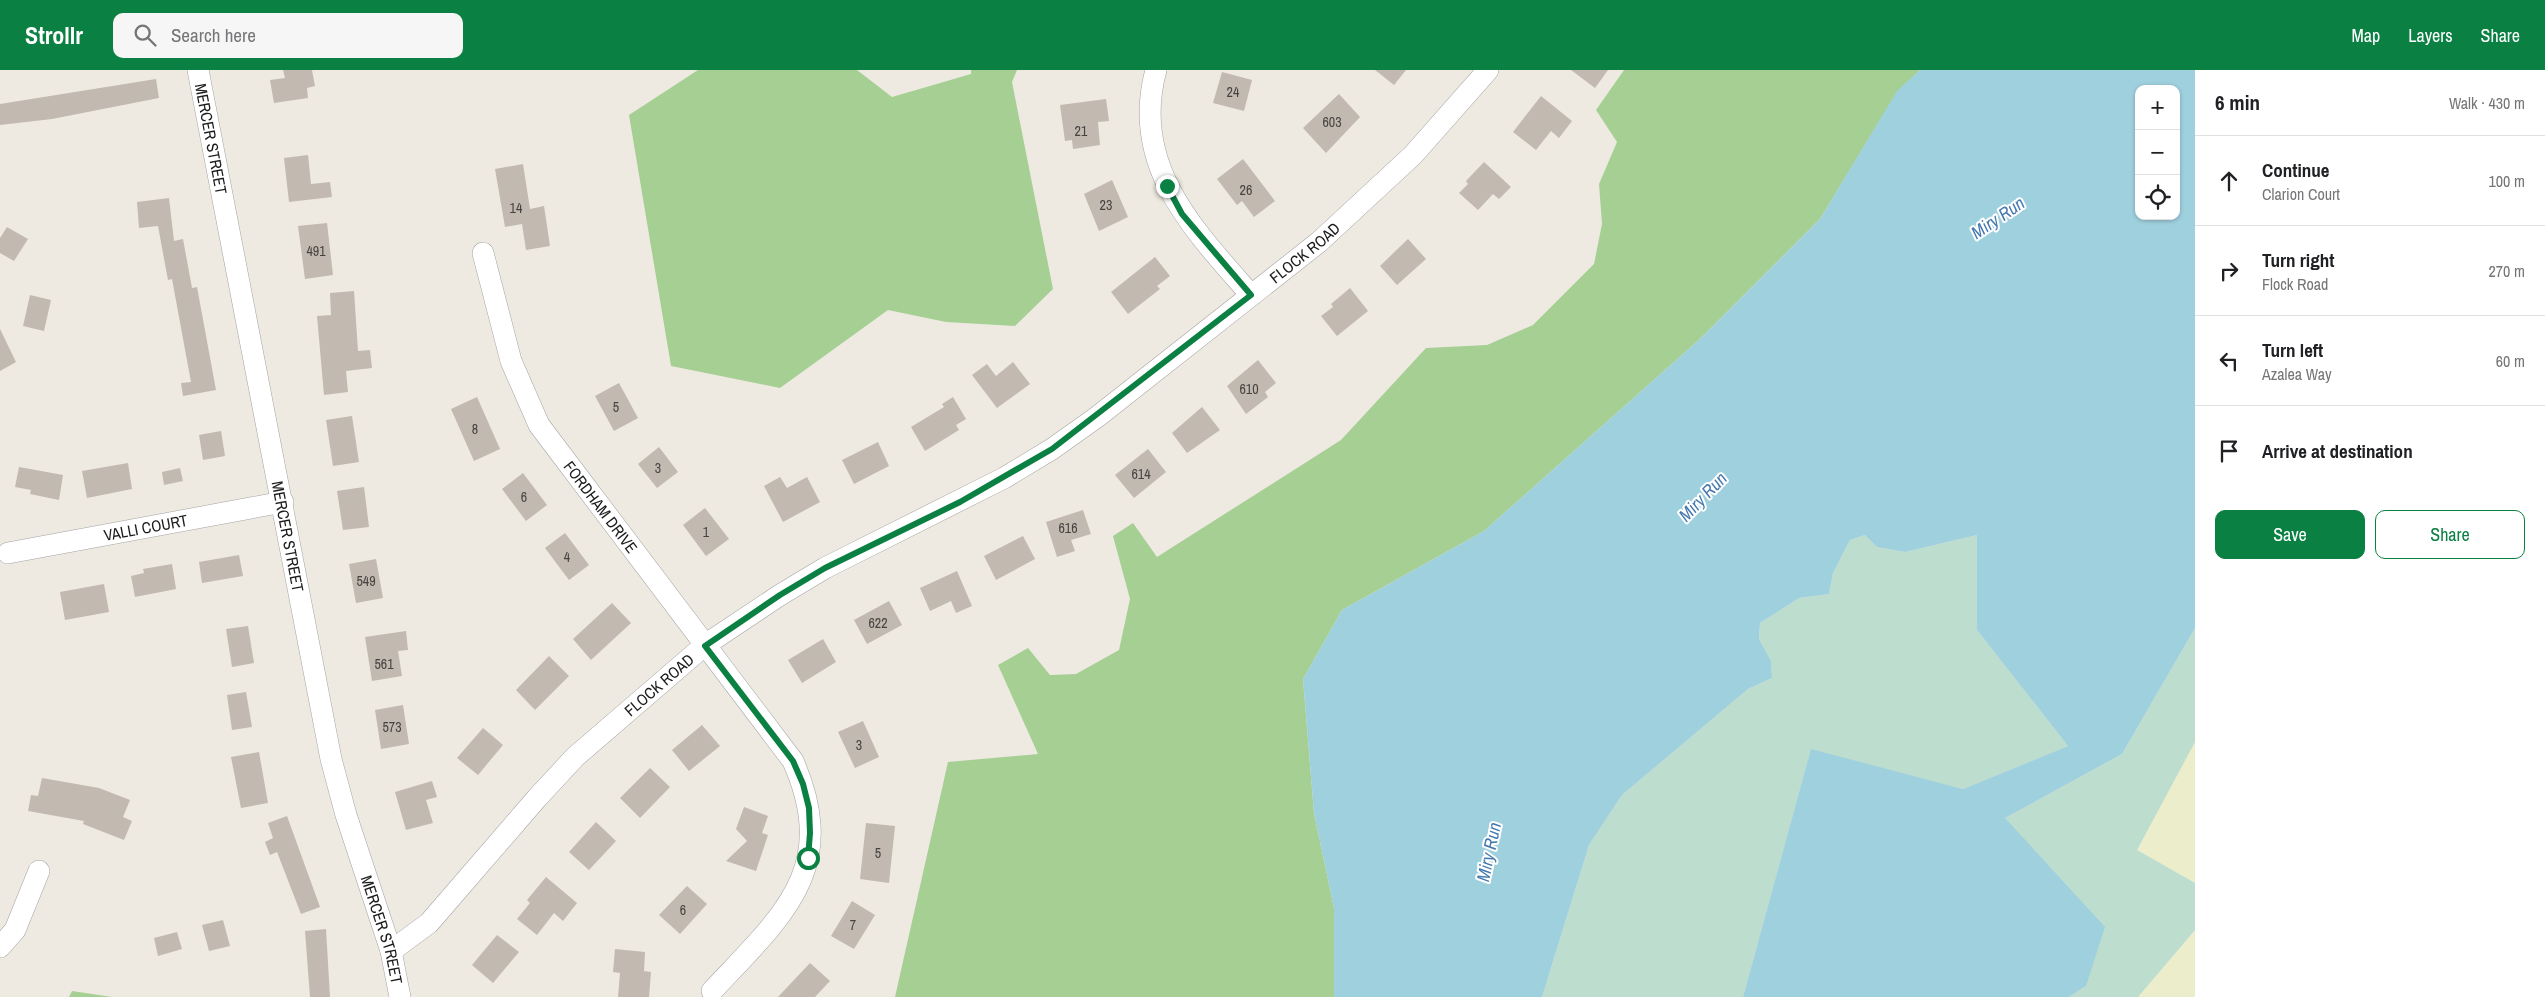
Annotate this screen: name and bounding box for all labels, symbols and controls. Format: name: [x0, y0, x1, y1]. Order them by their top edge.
search box: [113, 13, 463, 58]
text: Strollr: [25, 19, 83, 51]
icon: search: [131, 21, 159, 49]
text: Search here: [171, 22, 256, 48]
text: Map: [2352, 23, 2380, 48]
text: Layers: [2408, 23, 2453, 48]
text: Share: [2481, 23, 2520, 48]
street label: MERCER STREET: [190, 81, 233, 196]
house number: 24: [1227, 83, 1240, 101]
map controls: [2135, 85, 2180, 220]
button: +: [2135, 85, 2180, 130]
text: 6 min: [2215, 88, 2260, 117]
text: Walk · 430 m: [2449, 92, 2525, 114]
house number: 603: [1322, 113, 1342, 131]
house number: 21: [1075, 122, 1088, 140]
button: −: [2135, 130, 2180, 175]
text: Continue: [2262, 157, 2330, 183]
icon: ahead: [2215, 167, 2243, 195]
text: 100 m: [2489, 170, 2525, 192]
route end: [1156, 175, 1179, 198]
button: locate: [2135, 175, 2180, 220]
house number: 26: [1240, 181, 1252, 199]
text: Clarion Court: [2262, 183, 2340, 205]
water label: Miry Run: [1966, 190, 2030, 245]
house number: 23: [1100, 196, 1112, 214]
house number: 14: [510, 199, 523, 217]
street label: FLOCK ROAD: [1265, 217, 1345, 288]
house number: 491: [306, 242, 326, 260]
text: Turn right: [2262, 247, 2334, 273]
icon: right: [2215, 257, 2243, 285]
text: 270 m: [2489, 260, 2525, 282]
text: Flock Road: [2262, 273, 2328, 295]
text: Turn left: [2262, 337, 2323, 363]
icon: left: [2215, 347, 2243, 375]
text: 60 m: [2496, 350, 2525, 372]
text: Azalea Way: [2262, 363, 2332, 385]
house number: 610: [1239, 380, 1259, 398]
house number: 5: [613, 398, 619, 416]
house number: 8: [472, 420, 478, 438]
icon: arrive: [2215, 437, 2243, 465]
text: Arrive at destination: [2262, 438, 2413, 464]
street label: FORDHAM DRIVE: [559, 456, 643, 557]
house number: 3: [655, 459, 661, 477]
house number: 614: [1131, 465, 1151, 483]
water label: Miry Run: [1673, 466, 1732, 527]
street label: MERCER STREET: [267, 479, 309, 594]
house number: 6: [521, 488, 527, 506]
street label: VALLI COURT: [102, 509, 189, 546]
button: Save: [2215, 510, 2365, 559]
button: Share: [2375, 510, 2525, 559]
house number: 616: [1058, 519, 1078, 537]
house number: 1: [703, 523, 710, 541]
house number: 4: [564, 548, 571, 566]
house number: 549: [356, 572, 376, 590]
house number: 622: [868, 614, 888, 632]
street label: FLOCK ROAD: [619, 649, 698, 721]
house number: 561: [374, 655, 394, 673]
house number: 573: [382, 718, 402, 736]
house number: 3: [856, 736, 862, 754]
water label: Miry Run: [1470, 820, 1507, 884]
house number: 5: [875, 844, 881, 862]
route start: [797, 847, 820, 870]
street label: MERCER STREET: [356, 872, 408, 986]
house number: 6: [680, 901, 686, 919]
house number: 7: [850, 916, 856, 934]

